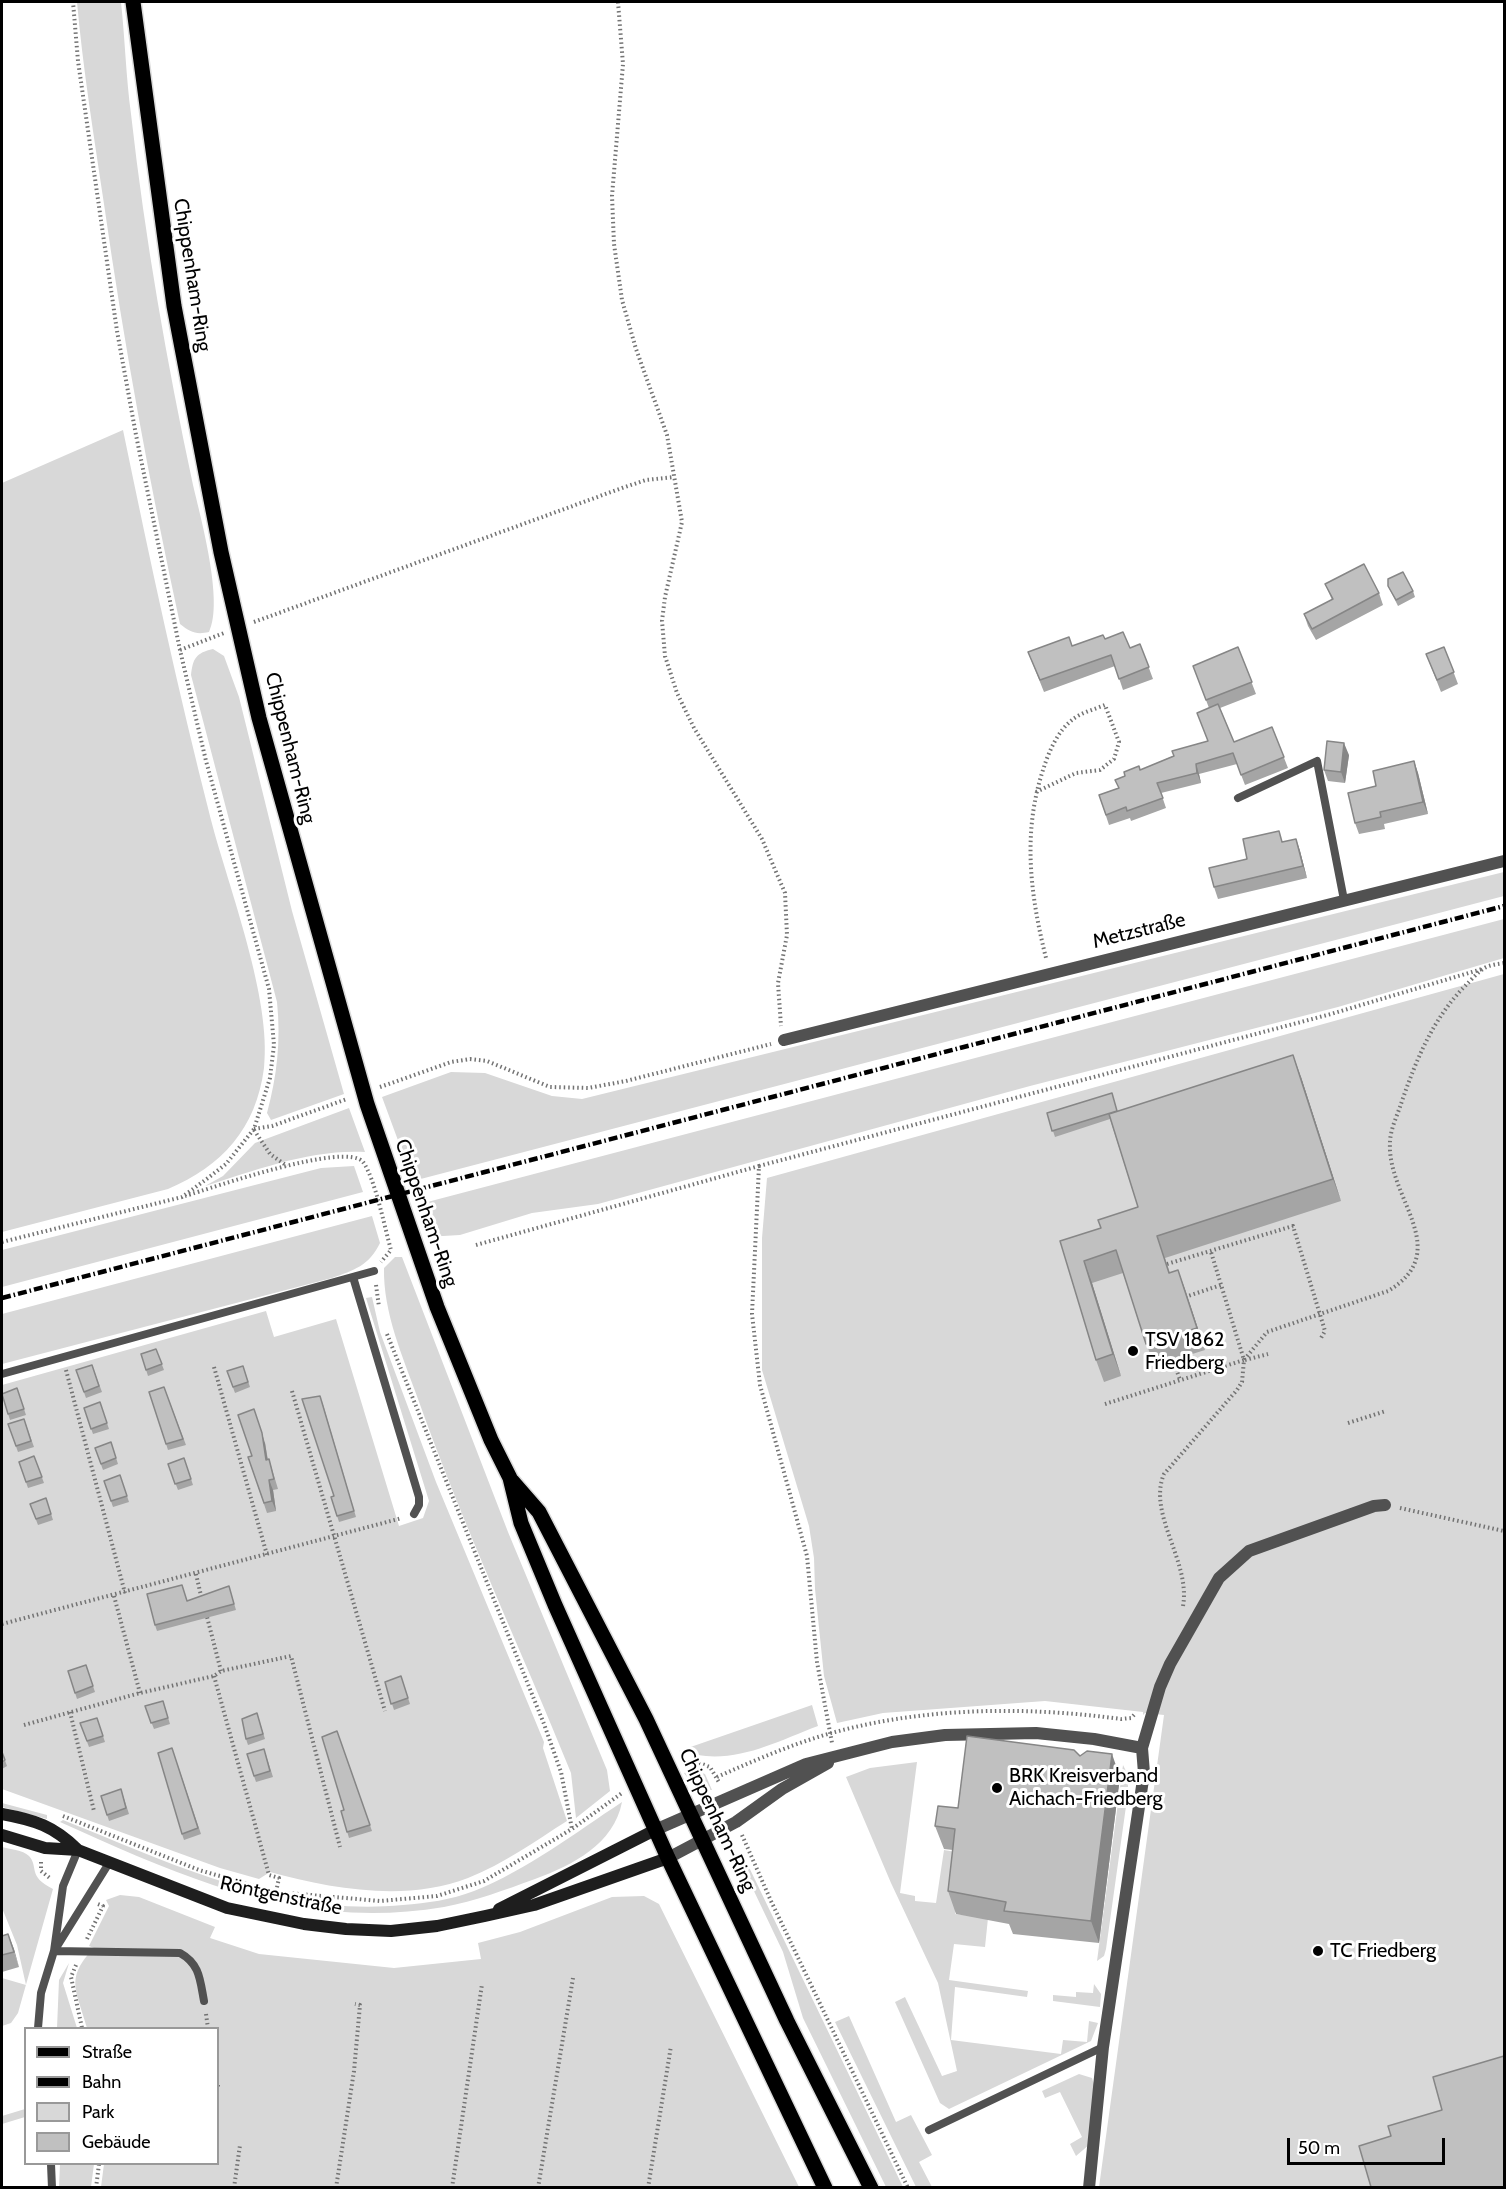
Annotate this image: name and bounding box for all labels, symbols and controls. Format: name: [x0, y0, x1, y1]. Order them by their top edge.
street label: Chippenham-Ring: [168, 197, 216, 353]
street label: Chippenham-Ring: [260, 670, 320, 826]
street label: Metzstraße: [1090, 908, 1188, 954]
street label: Chippenham-Ring: [389, 1136, 463, 1290]
place label: TSV 1862 Friedberg: [1145, 1328, 1225, 1375]
marker: TSV 1862 Friedberg: [1126, 1344, 1140, 1358]
street label: Chippenham-Ring: [673, 1745, 761, 1895]
place label: BRK Kreisverband Aichach-Friedberg: [1009, 1764, 1162, 1811]
marker: BRK Kreisverband Aichach-Friedberg: [990, 1781, 1004, 1795]
street label: Röntgenstraße: [218, 1871, 344, 1921]
place label: TC Friedberg: [1330, 1939, 1436, 1963]
marker: TC Friedberg: [1311, 1944, 1325, 1958]
legend: [24, 2027, 219, 2165]
text: Straße: [82, 2041, 132, 2063]
text: Bahn: [82, 2071, 121, 2093]
text: Park: [82, 2101, 114, 2123]
scale bar: [1290, 2126, 1448, 2164]
text: Gebäude: [82, 2131, 151, 2153]
text: 50 m: [1298, 2137, 1340, 2159]

